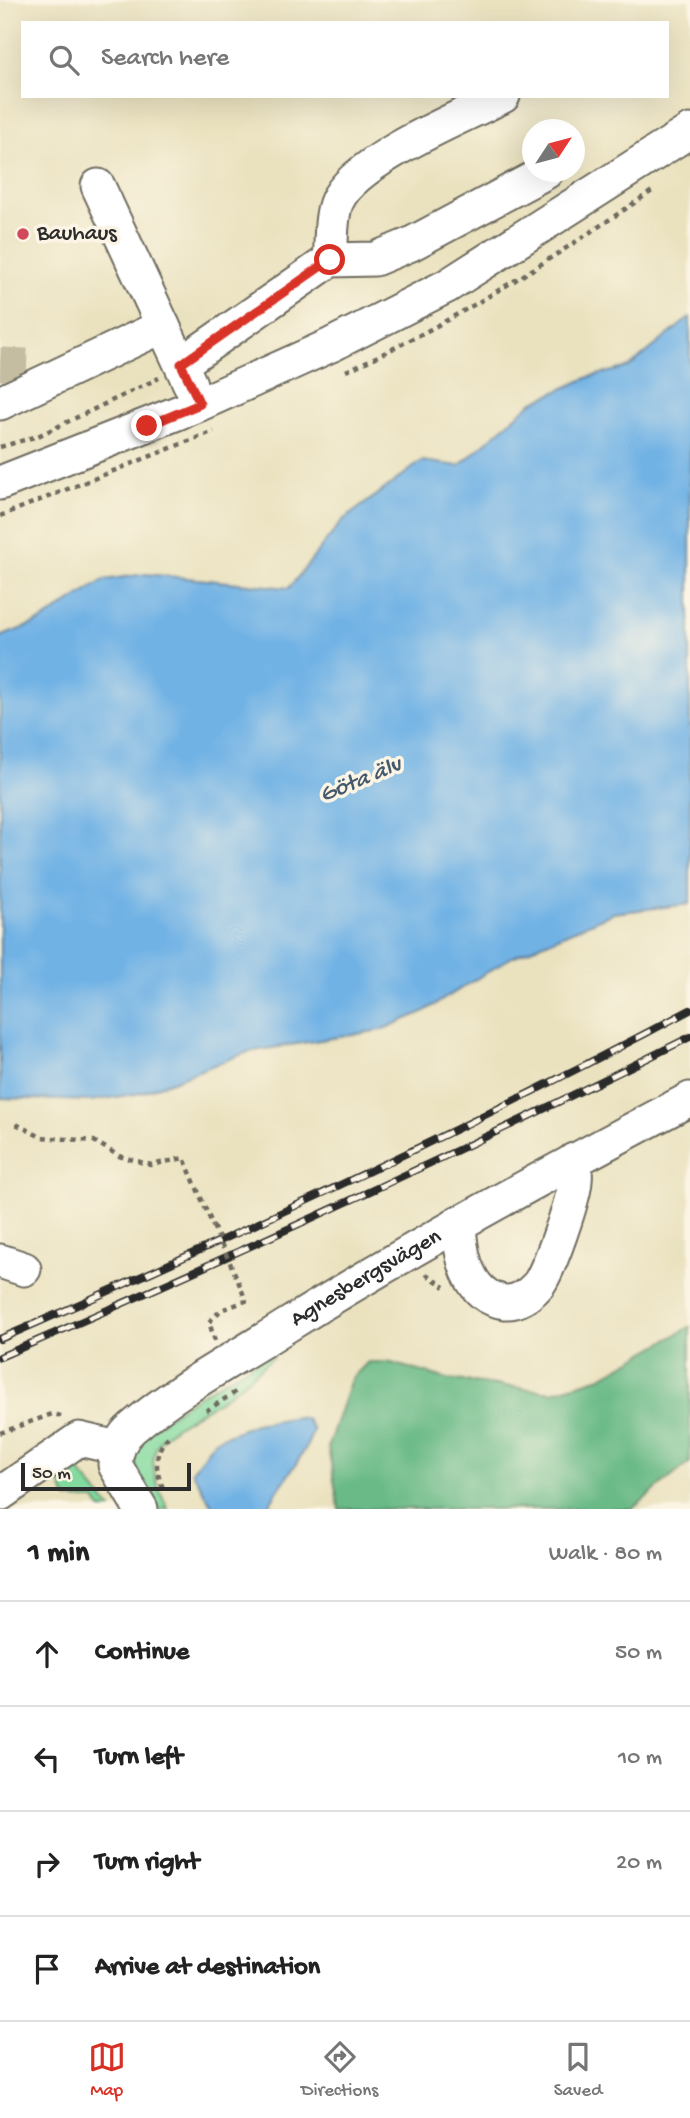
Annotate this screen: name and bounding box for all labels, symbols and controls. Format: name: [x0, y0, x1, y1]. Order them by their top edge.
search box: [21, 21, 669, 98]
icon: search: [45, 41, 83, 79]
text: Search here: [101, 44, 229, 75]
north arrow: [522, 119, 585, 182]
place label: Bauhaus: [36, 221, 117, 248]
marker: Bauhaus: [15, 226, 31, 242]
route start: [314, 244, 345, 275]
route end: [131, 410, 162, 441]
water label: Göta älv: [316, 751, 408, 810]
street label: Agnesbergsvägen: [286, 1223, 446, 1333]
scale bar: [21, 1460, 191, 1492]
text: 50 m: [32, 1463, 71, 1486]
text: 1 min: [28, 1537, 89, 1572]
text: Walk · 80 m: [549, 1541, 662, 1568]
icon: ahead: [28, 1635, 66, 1673]
text: Continue: [95, 1638, 189, 1669]
text: 50 m: [615, 1640, 662, 1667]
icon: left: [28, 1740, 66, 1778]
text: Turn left: [95, 1743, 183, 1774]
text: 10 m: [618, 1745, 662, 1772]
icon: right: [28, 1845, 66, 1883]
text: Turn right: [95, 1848, 199, 1879]
text: 20 m: [616, 1850, 662, 1877]
icon: arrive: [28, 1950, 66, 1988]
text: Arrive at destination: [95, 1953, 320, 1984]
tab: Map: [88, 2038, 126, 2103]
tab: Directions: [301, 2038, 378, 2103]
tab: Saved: [554, 2038, 602, 2103]

